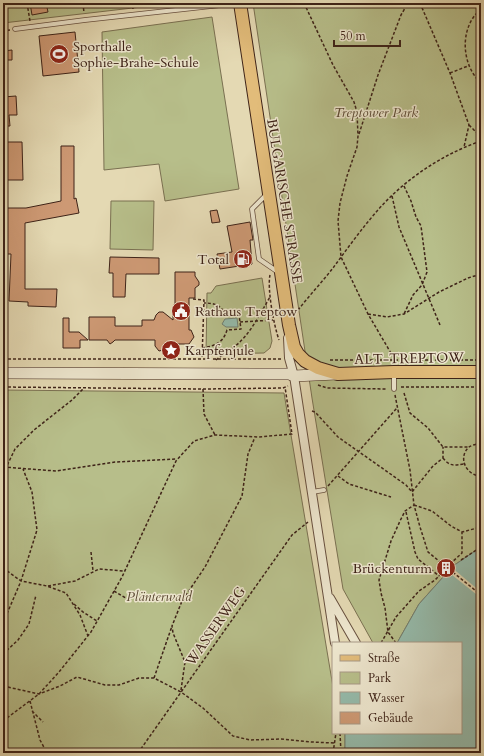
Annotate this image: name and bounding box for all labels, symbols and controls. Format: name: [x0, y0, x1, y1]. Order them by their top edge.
scale bar: [334, 22, 400, 48]
text: 50 m: [340, 28, 367, 44]
place label: Sporthalle Sophie-Brahe-Schule: [73, 37, 199, 72]
sports icon: Sporthalle Sophie-Brahe-Schule: [48, 43, 70, 65]
park label: Treptower Park: [334, 103, 418, 122]
street label: BULGARISCHE STRASSE: [262, 117, 307, 285]
fuel station icon: Total: [232, 248, 254, 270]
place label: Total: [197, 250, 229, 269]
public building icon: Rathaus Treptow: [170, 300, 192, 322]
place label: Rathaus Treptow: [195, 302, 298, 321]
place icon: Karpfenjule: [160, 339, 182, 361]
place label: Karpfenjule: [185, 341, 254, 360]
street label: ALT-TREPTOW: [354, 348, 465, 369]
building icon: Brückenturm: [435, 557, 457, 579]
place label: Brückenturm: [352, 559, 432, 578]
street label: WASSERWEG: [180, 583, 250, 671]
park label: Plänterwald: [126, 587, 193, 606]
legend: [332, 642, 462, 734]
text: Straße: [368, 650, 400, 666]
text: Park: [368, 670, 392, 686]
text: Wasser: [367, 690, 405, 706]
text: Gebäude: [368, 710, 413, 726]

